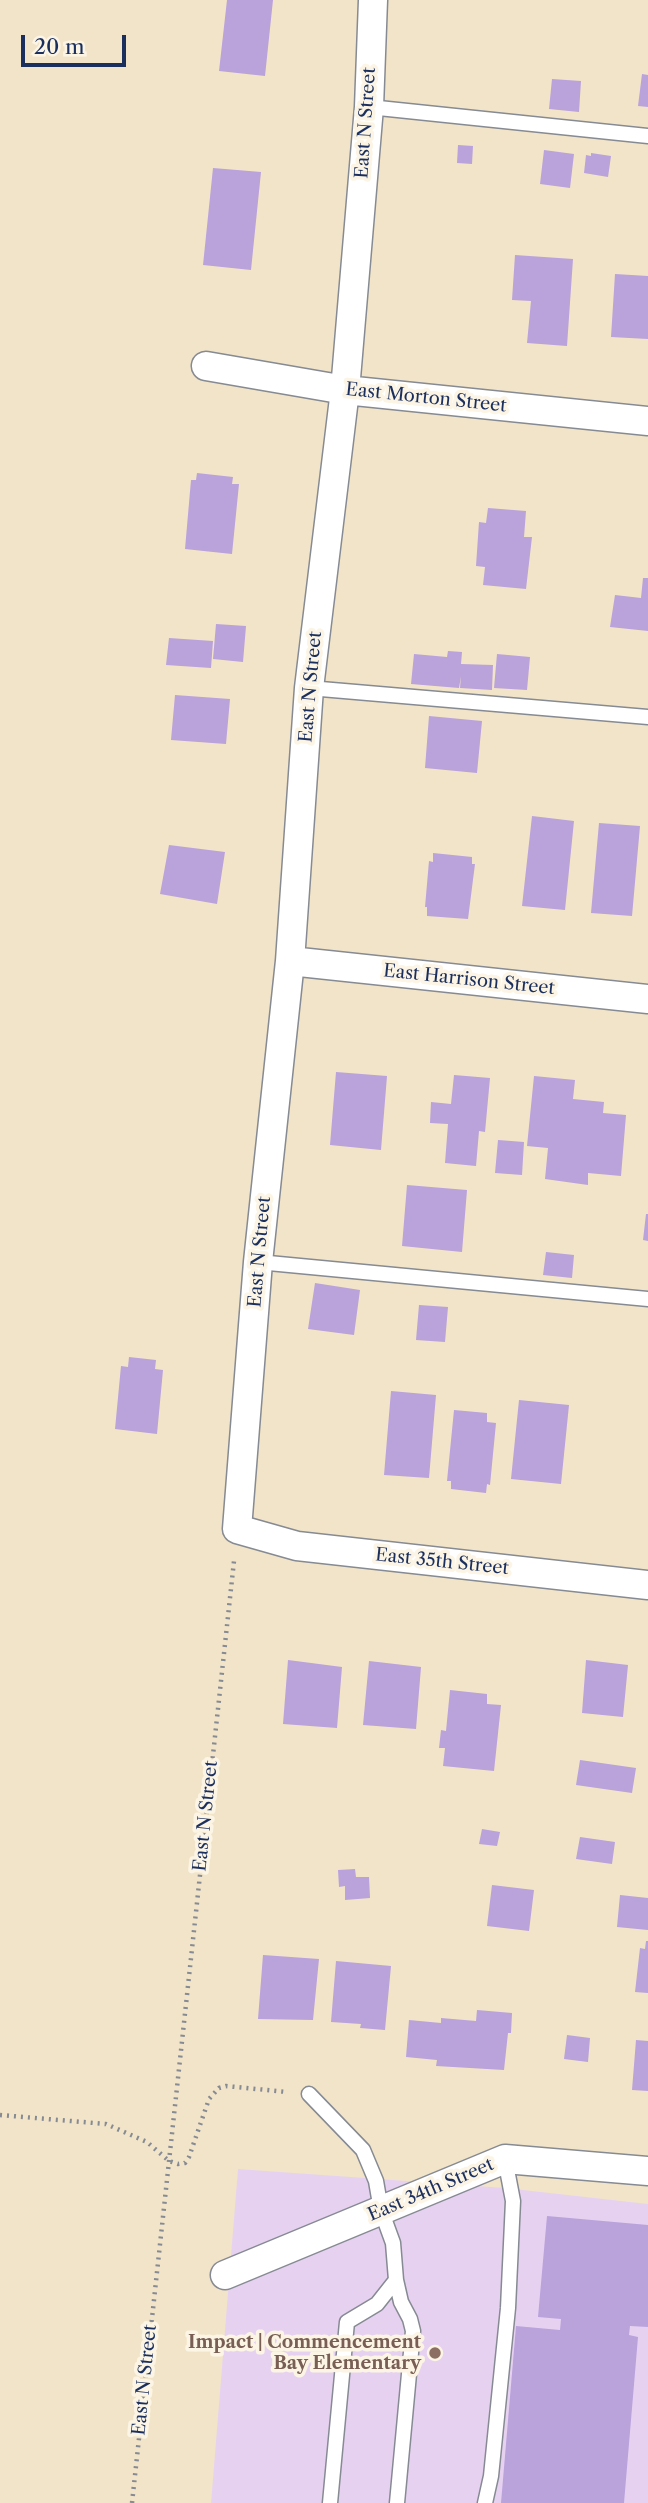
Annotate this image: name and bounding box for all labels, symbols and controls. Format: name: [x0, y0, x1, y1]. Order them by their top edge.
scale bar: [24, 21, 130, 65]
text: 20 m: [34, 34, 85, 59]
street label: East N Street: [351, 67, 381, 179]
street label: East Morton Street: [344, 379, 508, 417]
street label: East N Street: [295, 631, 327, 743]
street label: East Harrison Street: [382, 960, 556, 1000]
street label: East N Street: [244, 1196, 276, 1308]
street label: East 35th Street: [374, 1544, 510, 1580]
street label: East N Street: [189, 1759, 223, 1873]
street label: East 34th Street: [365, 2154, 497, 2226]
street label: East N Street: [128, 2323, 162, 2437]
place label: Impact | Commencement Bay Elementary: [188, 2332, 421, 2374]
marker: Impact | Commencement Bay Elementary: [427, 2345, 443, 2361]

